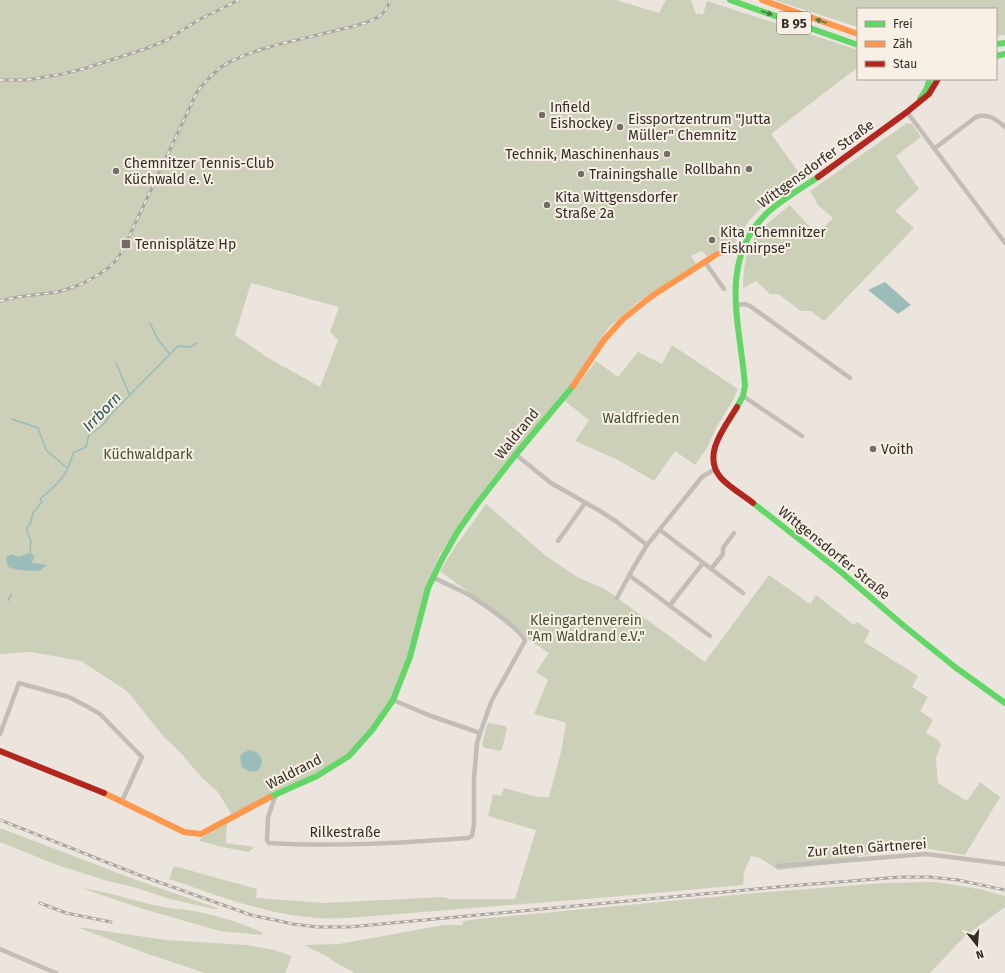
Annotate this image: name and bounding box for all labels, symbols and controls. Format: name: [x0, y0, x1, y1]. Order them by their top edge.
legend: [857, 8, 997, 80]
one-way arrow: [762, 10, 774, 16]
road number: B 95: [777, 12, 811, 34]
one-way arrow: [815, 17, 827, 23]
text: Frei: [893, 17, 913, 31]
text: Zäh: [893, 37, 913, 51]
text: Stau: [893, 57, 917, 71]
place label: Infield Eishockey: [550, 99, 613, 132]
marker: Infield Eishockey: [537, 110, 547, 120]
place label: Eissportzentrum "Jutta Müller" Chemnitz: [628, 111, 771, 144]
street label: Wittgensdorfer Straße: [755, 116, 877, 212]
marker: Eissportzentrum "Jutta Müller" Chemnitz: [615, 122, 625, 132]
place label: Technik, Maschinenhaus: [505, 146, 659, 163]
marker: Technik, Maschinenhaus: [662, 149, 672, 159]
place label: Chemnitzer Tennis-Club Küchwald e. V.: [124, 155, 274, 188]
place label: Rollbahn: [684, 161, 741, 178]
marker: Rollbahn: [744, 164, 754, 174]
marker: Chemnitzer Tennis-Club Küchwald e. V.: [111, 166, 121, 176]
place label: Trainingshalle: [589, 166, 678, 183]
marker: Trainingshalle: [576, 169, 586, 179]
place label: Kita Wittgensdorfer Straße 2a: [555, 189, 678, 222]
marker: Kita Wittgensdorfer Straße 2a: [542, 200, 552, 210]
place label: Kita "Chemnitzer Eisknirpse": [720, 224, 826, 257]
marker: Kita "Chemnitzer Eisknirpse": [707, 235, 717, 245]
place label: Tennisplätze Hp: [135, 236, 236, 253]
marker: Tennisplätze Hp: [120, 238, 132, 250]
water label: Irrborn: [79, 389, 125, 435]
street label: Waldrand: [491, 405, 543, 463]
park label: Waldfrieden: [603, 410, 679, 427]
place label: Voith: [881, 441, 914, 458]
marker: Voith: [868, 444, 878, 454]
park label: Küchwaldpark: [103, 446, 193, 463]
street label: Wittgensdorfer Straße: [775, 503, 893, 603]
park label: Kleingartenverein "Am Waldrand e.V.": [527, 612, 645, 645]
street label: Waldrand: [263, 751, 325, 793]
street label: Rilkestraße: [309, 824, 381, 841]
street label: Zur alten Gärtnerei: [807, 835, 927, 861]
north arrow: [957, 925, 997, 965]
text: N: [974, 947, 985, 961]

